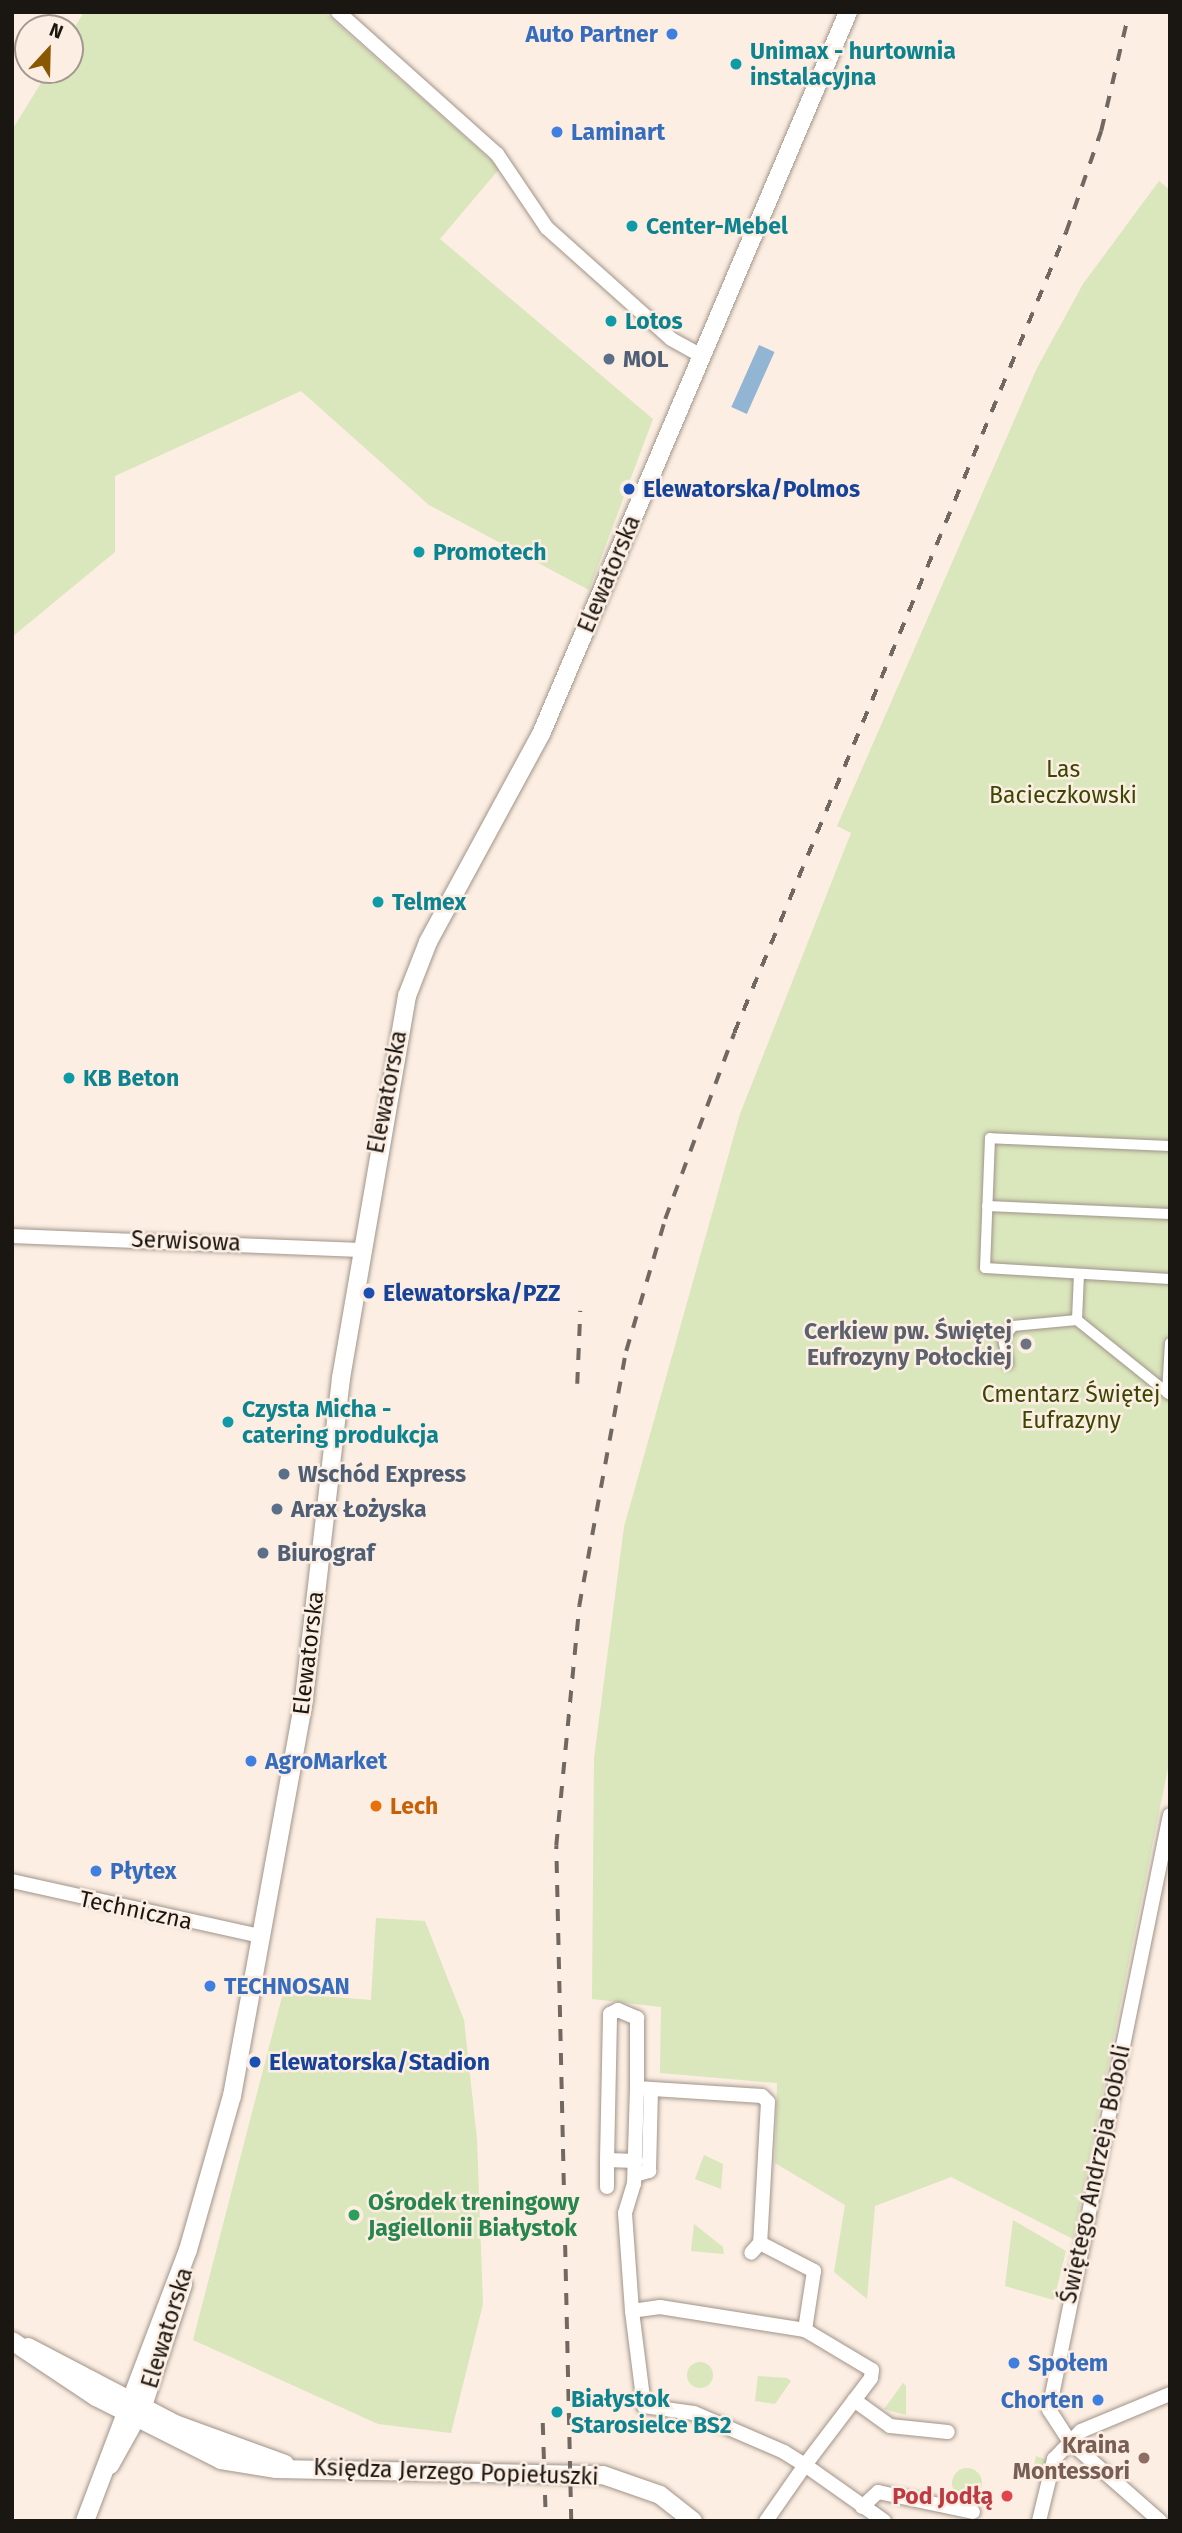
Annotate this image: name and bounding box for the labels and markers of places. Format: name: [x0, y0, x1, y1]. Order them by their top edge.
place label: Auto Partner: [525, 20, 658, 48]
marker: Auto Partner: [664, 26, 680, 42]
place label: Unimax - hurtownia instalacyjna: [750, 37, 956, 91]
marker: Unimax - hurtownia instalacyjna: [728, 56, 744, 72]
place label: Laminart: [571, 118, 665, 146]
marker: Laminart: [549, 124, 565, 140]
place label: Center-Mebel: [646, 212, 788, 240]
marker: Center-Mebel: [624, 218, 640, 234]
place label: Lotos: [625, 307, 683, 335]
marker: Lotos: [603, 313, 619, 329]
place label: MOL: [623, 345, 669, 373]
marker: MOL: [601, 351, 617, 367]
place label: Elewatorska/Polmos: [643, 475, 860, 503]
marker: Elewatorska/Polmos: [621, 481, 637, 497]
place label: Promotech: [433, 538, 547, 566]
marker: Promotech: [411, 544, 427, 560]
place label: Telmex: [392, 888, 466, 916]
marker: Telmex: [370, 894, 386, 910]
place label: KB Beton: [83, 1064, 179, 1092]
marker: KB Beton: [61, 1070, 77, 1086]
place label: Elewatorska/PZZ: [383, 1279, 561, 1307]
marker: Elewatorska/PZZ: [361, 1285, 377, 1301]
place label: Cerkiew pw. Świętej Eufrozyny Połockiej: [804, 1317, 1012, 1371]
marker: Cerkiew pw. Świętej Eufrozyny Połockiej: [1018, 1336, 1034, 1352]
place label: Czysta Micha - catering produkcja: [242, 1395, 439, 1449]
marker: Czysta Micha - catering produkcja: [220, 1414, 236, 1430]
place label: Wschód Express: [298, 1460, 466, 1488]
marker: Wschód Express: [276, 1466, 292, 1482]
place label: Arax Łożyska: [291, 1495, 427, 1523]
marker: Arax Łożyska: [269, 1501, 285, 1517]
place label: Biurograf: [277, 1539, 375, 1567]
marker: Biurograf: [255, 1545, 271, 1561]
place label: AgroMarket: [265, 1747, 387, 1775]
marker: AgroMarket: [243, 1753, 259, 1769]
place label: Lech: [390, 1792, 438, 1820]
marker: Lech: [368, 1798, 384, 1814]
place label: Płytex: [110, 1857, 177, 1885]
marker: Płytex: [88, 1863, 104, 1879]
place label: TECHNOSAN: [224, 1972, 350, 2000]
marker: TECHNOSAN: [202, 1978, 218, 1994]
place label: Elewatorska/Stadion: [269, 2048, 490, 2076]
marker: Elewatorska/Stadion: [247, 2054, 263, 2070]
place label: Ośrodek treningowy Jagiellonii Białystok: [368, 2188, 579, 2242]
marker: Ośrodek treningowy Jagiellonii Białystok: [346, 2207, 362, 2223]
place label: Społem: [1028, 2349, 1108, 2377]
marker: Społem: [1006, 2355, 1022, 2371]
place label: Białystok Starosielce BS2: [571, 2385, 732, 2439]
place label: Chorten: [1001, 2386, 1084, 2414]
marker: Chorten: [1090, 2392, 1106, 2408]
marker: Białystok Starosielce BS2: [549, 2404, 565, 2420]
place label: Kraina Montessori: [1013, 2431, 1130, 2485]
marker: Kraina Montessori: [1136, 2450, 1152, 2466]
place label: Pod Jodłą: [892, 2482, 993, 2510]
marker: Pod Jodłą: [999, 2488, 1015, 2504]

